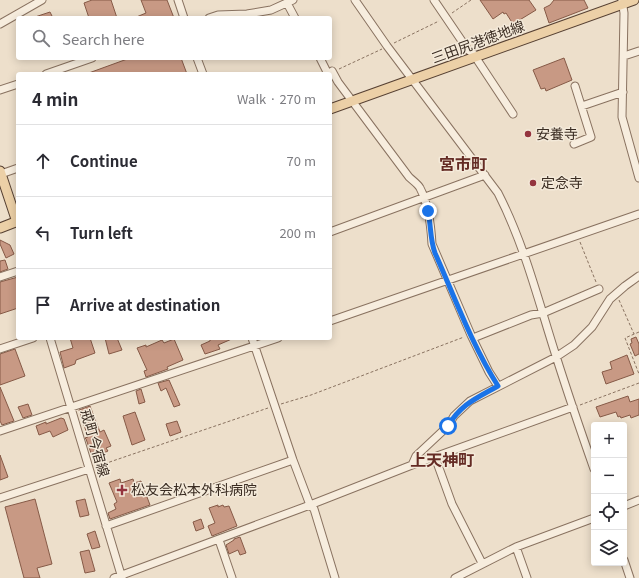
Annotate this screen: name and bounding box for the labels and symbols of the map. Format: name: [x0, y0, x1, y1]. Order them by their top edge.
street label: 三田尻港徳地線: [428, 15, 527, 67]
place label: 安養寺: [536, 123, 578, 143]
marker: 安養寺: [523, 129, 533, 139]
district label: 宮市町: [439, 151, 487, 175]
place label: 定念寺: [541, 172, 583, 192]
marker: 定念寺: [528, 178, 538, 188]
route end: [419, 202, 437, 220]
street label: 戒町今宿線: [77, 406, 115, 479]
route start: [439, 417, 457, 435]
district label: 上天神町: [410, 447, 474, 471]
place label: 松友会松本外科病院: [131, 479, 257, 499]
marker: 松友会松本外科病院: [116, 484, 128, 496]

